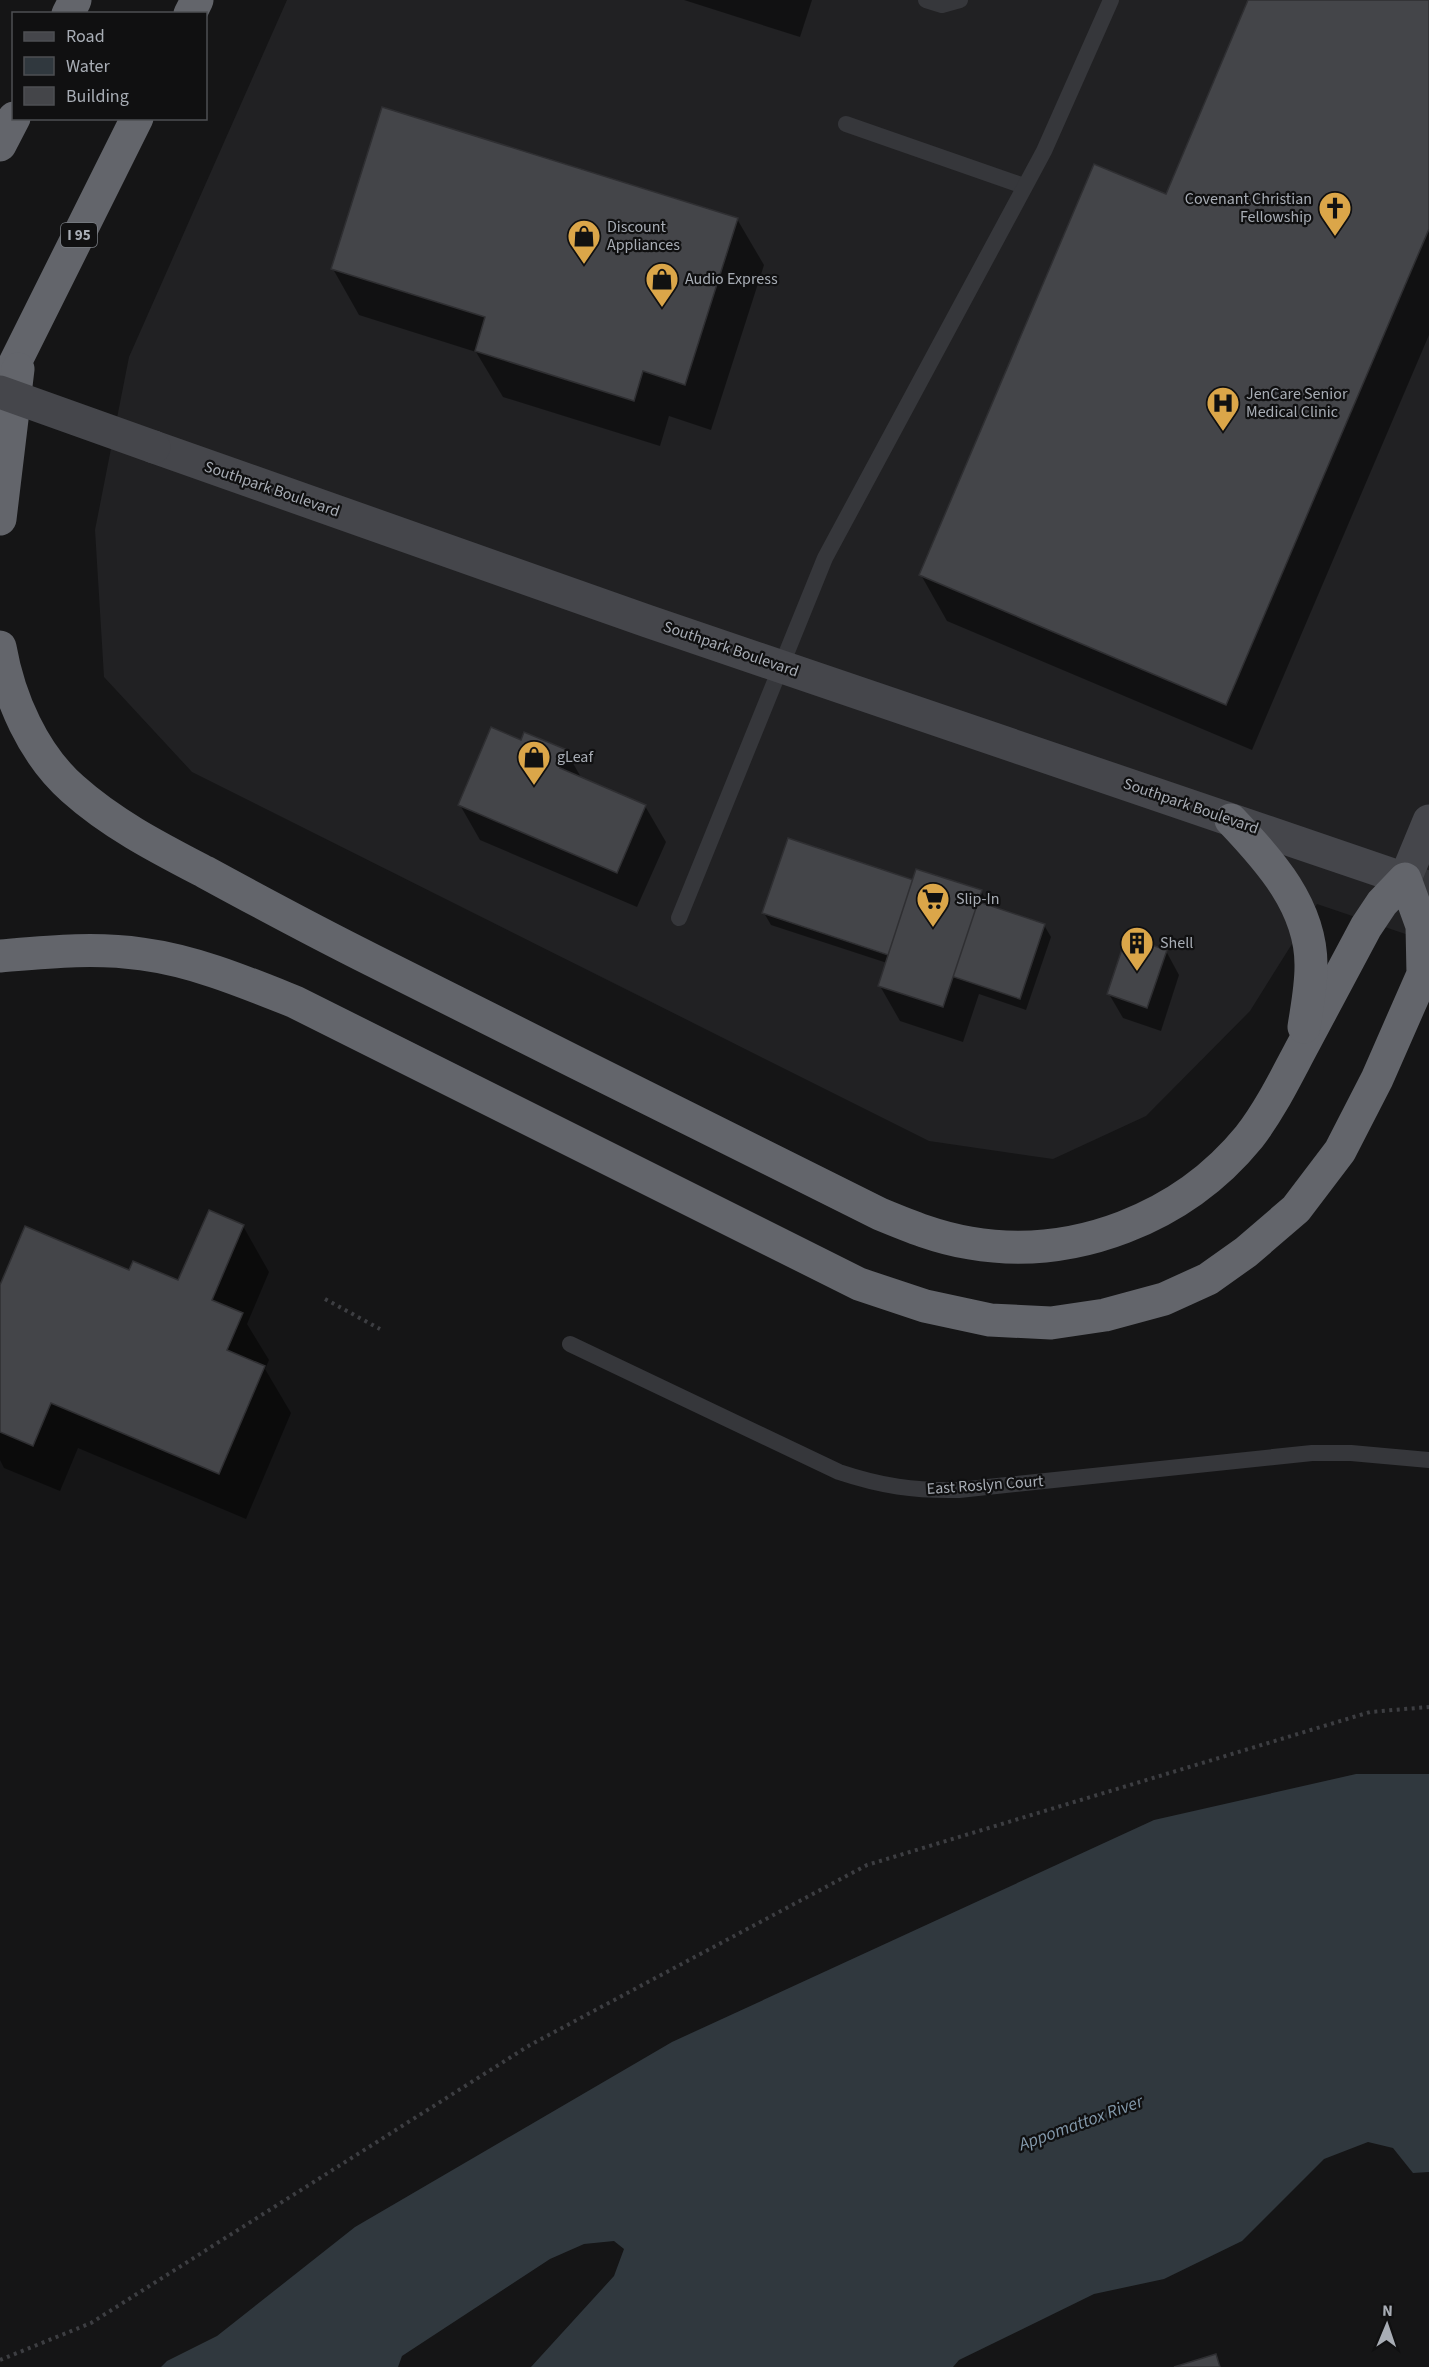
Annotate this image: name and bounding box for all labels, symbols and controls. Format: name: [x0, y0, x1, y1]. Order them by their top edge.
legend: [12, 12, 207, 120]
text: Road: [66, 24, 105, 49]
text: Water: [66, 54, 110, 79]
text: Building: [66, 84, 129, 109]
place label: Covenant Christian Fellowship: [1185, 188, 1312, 228]
church icon: Covenant Christian Fellowship: [1317, 190, 1353, 237]
place label: Discount Appliances: [607, 216, 680, 256]
shop icon: Discount Appliances: [566, 218, 602, 265]
road number: I 95: [61, 223, 97, 247]
shop icon: Audio Express: [644, 261, 680, 308]
place label: Audio Express: [685, 268, 778, 290]
place label: JenCare Senior Medical Clinic: [1246, 383, 1348, 423]
hospital icon: JenCare Senior Medical Clinic: [1205, 385, 1241, 432]
street label: Southpark Boulevard: [201, 456, 343, 522]
street label: Southpark Boulevard: [660, 616, 802, 682]
shop icon: gLeaf: [516, 739, 552, 786]
place label: gLeaf: [557, 746, 594, 768]
street label: Southpark Boulevard: [1120, 773, 1262, 839]
supermarket icon: Slip-In: [915, 881, 951, 928]
place label: Slip-In: [956, 888, 999, 910]
building icon: Shell: [1119, 925, 1155, 972]
place label: Shell: [1160, 932, 1193, 954]
street label: East Roslyn Court: [926, 1470, 1045, 1500]
water label: Appomattox River: [1014, 2089, 1147, 2157]
north arrow: [1357, 2295, 1417, 2355]
text: N: [1382, 2300, 1393, 2322]

